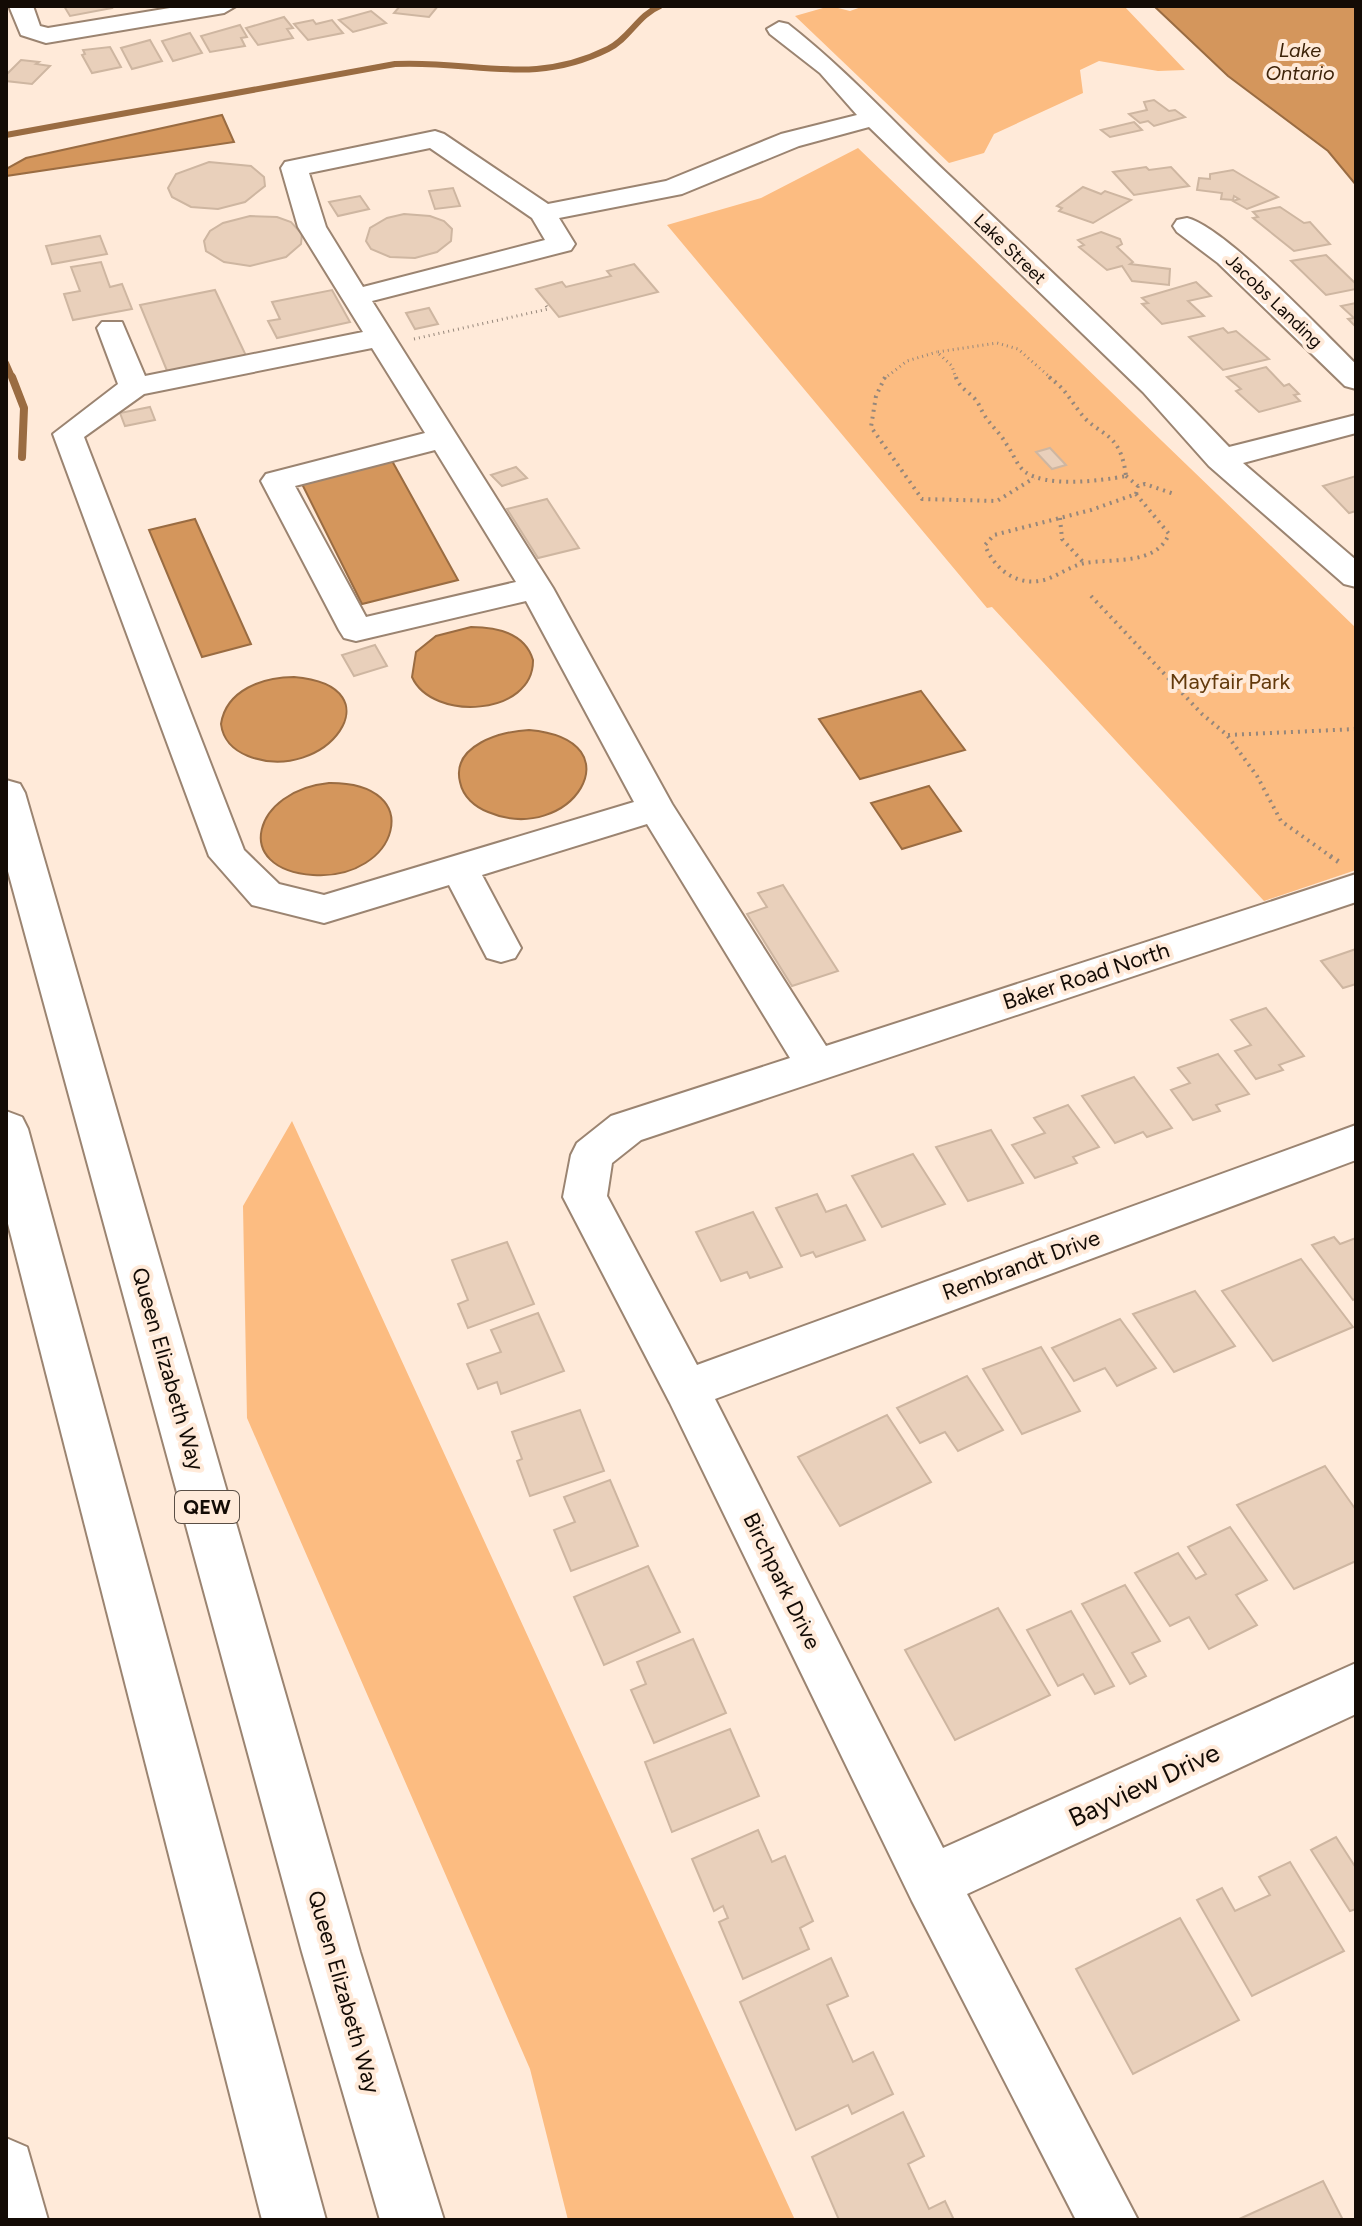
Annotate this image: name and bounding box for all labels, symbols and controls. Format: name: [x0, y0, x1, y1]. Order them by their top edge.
water label: Lake Ontario: [1265, 38, 1335, 85]
street label: Lake Street: [969, 209, 1051, 289]
street label: Jacobs Landing: [1221, 249, 1327, 353]
park label: Mayfair Park: [1170, 668, 1290, 695]
street label: Baker Road North: [999, 936, 1173, 1016]
street label: Rembrandt Drive: [938, 1224, 1104, 1306]
street label: Queen Elizabeth Way: [126, 1264, 210, 1474]
road number: QEW: [175, 1491, 239, 1523]
street label: Birchpark Drive: [737, 1508, 827, 1654]
street label: Bayview Drive: [1063, 1736, 1225, 1834]
street label: Queen Elizabeth Way: [302, 1887, 386, 2097]

